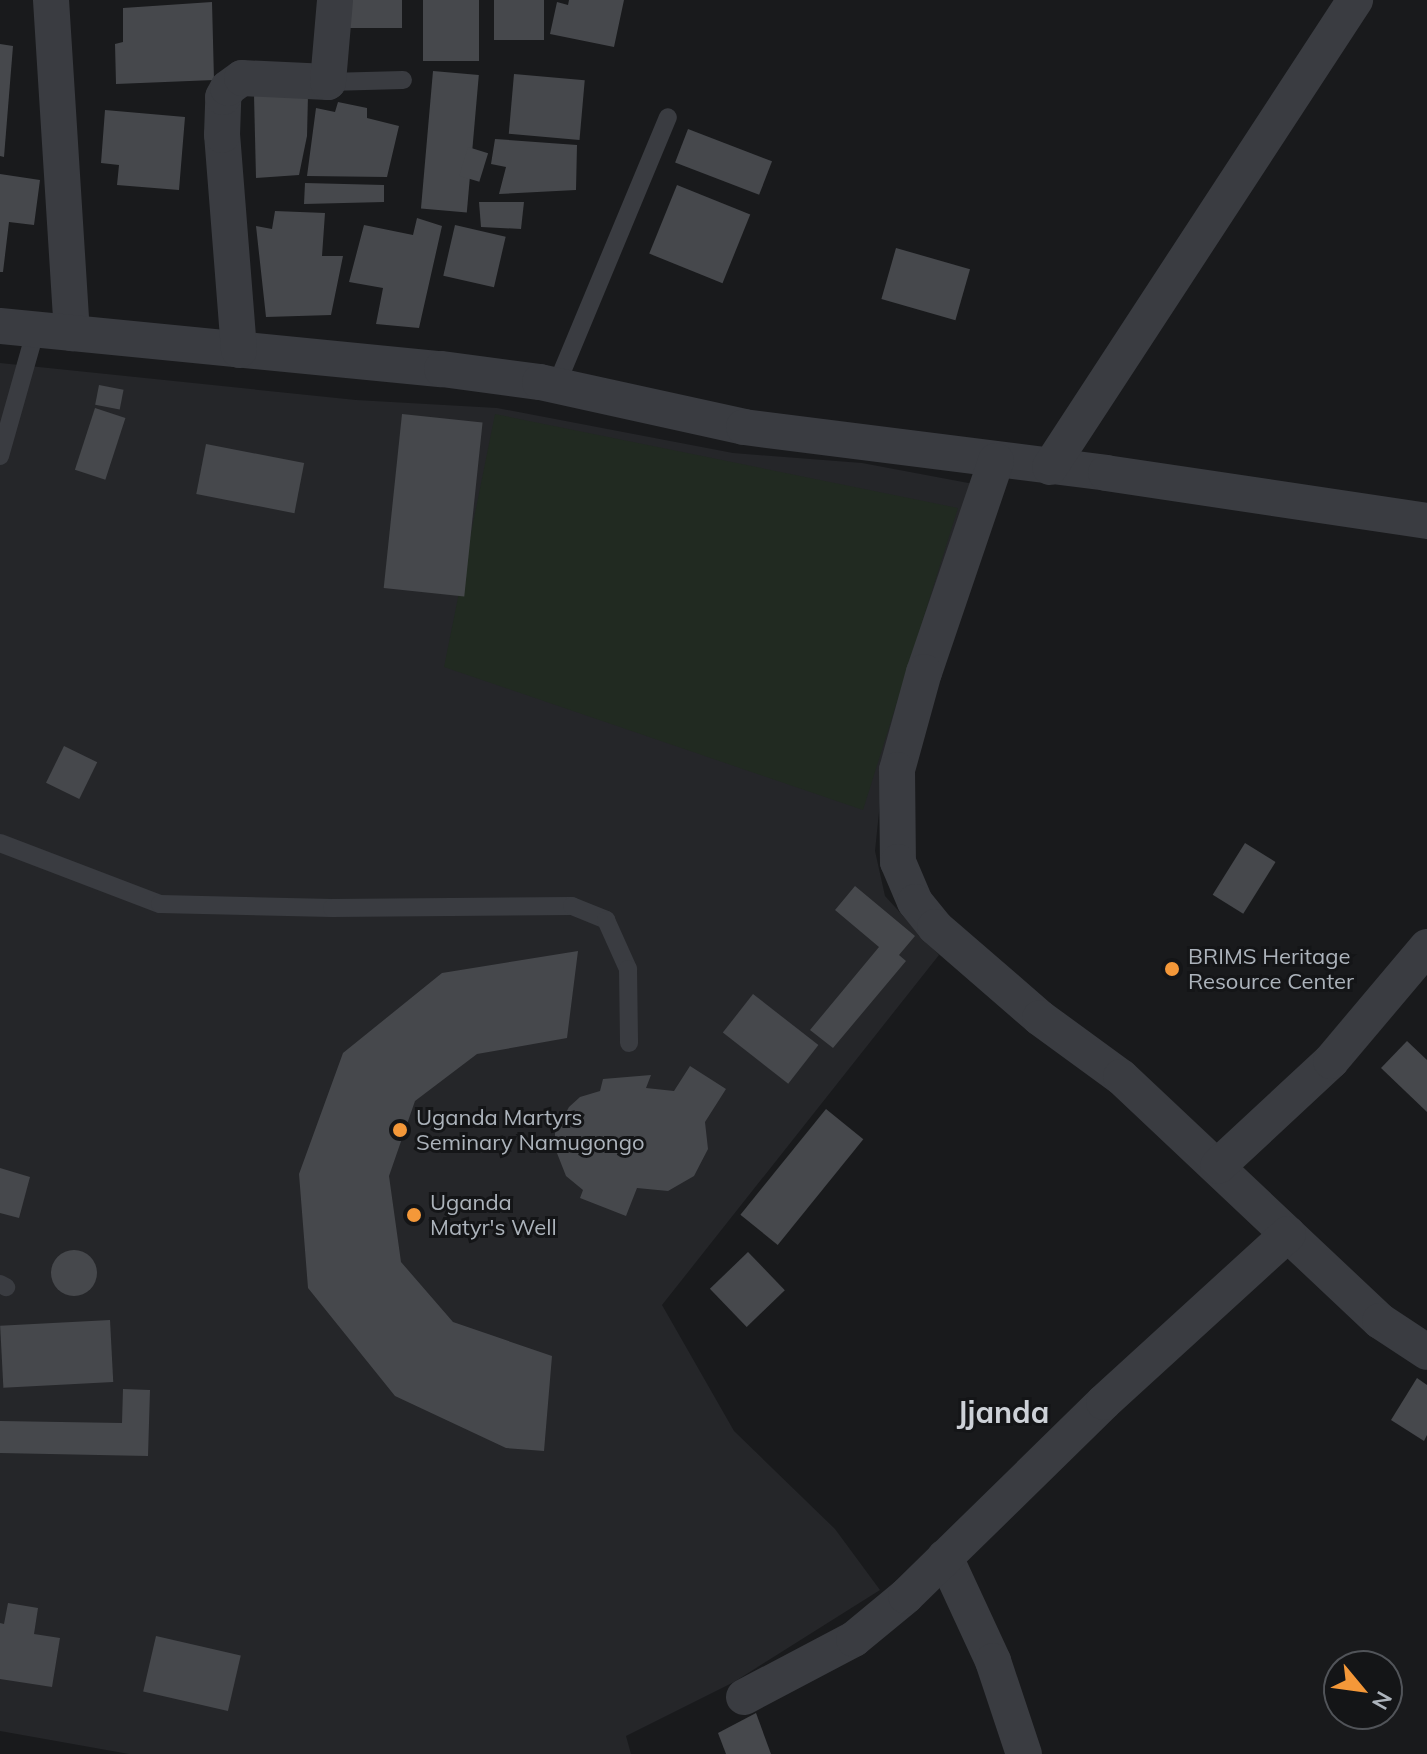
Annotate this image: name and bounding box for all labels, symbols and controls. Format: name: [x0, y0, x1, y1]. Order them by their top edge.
place label: BRIMS Heritage Resource Center: [1188, 943, 1354, 994]
marker: BRIMS Heritage Resource Center: [1163, 960, 1181, 978]
place label: Uganda Martyrs Seminary Namugongo: [416, 1104, 645, 1156]
marker: Uganda Martyrs Seminary Namugongo: [391, 1121, 409, 1139]
place label: Uganda Matyr's Well: [430, 1189, 557, 1240]
marker: Uganda Matyr's Well: [405, 1206, 423, 1224]
district label: Jjanda: [957, 1394, 1049, 1430]
north arrow: [1323, 1650, 1403, 1730]
text: N: [1366, 1687, 1399, 1715]

